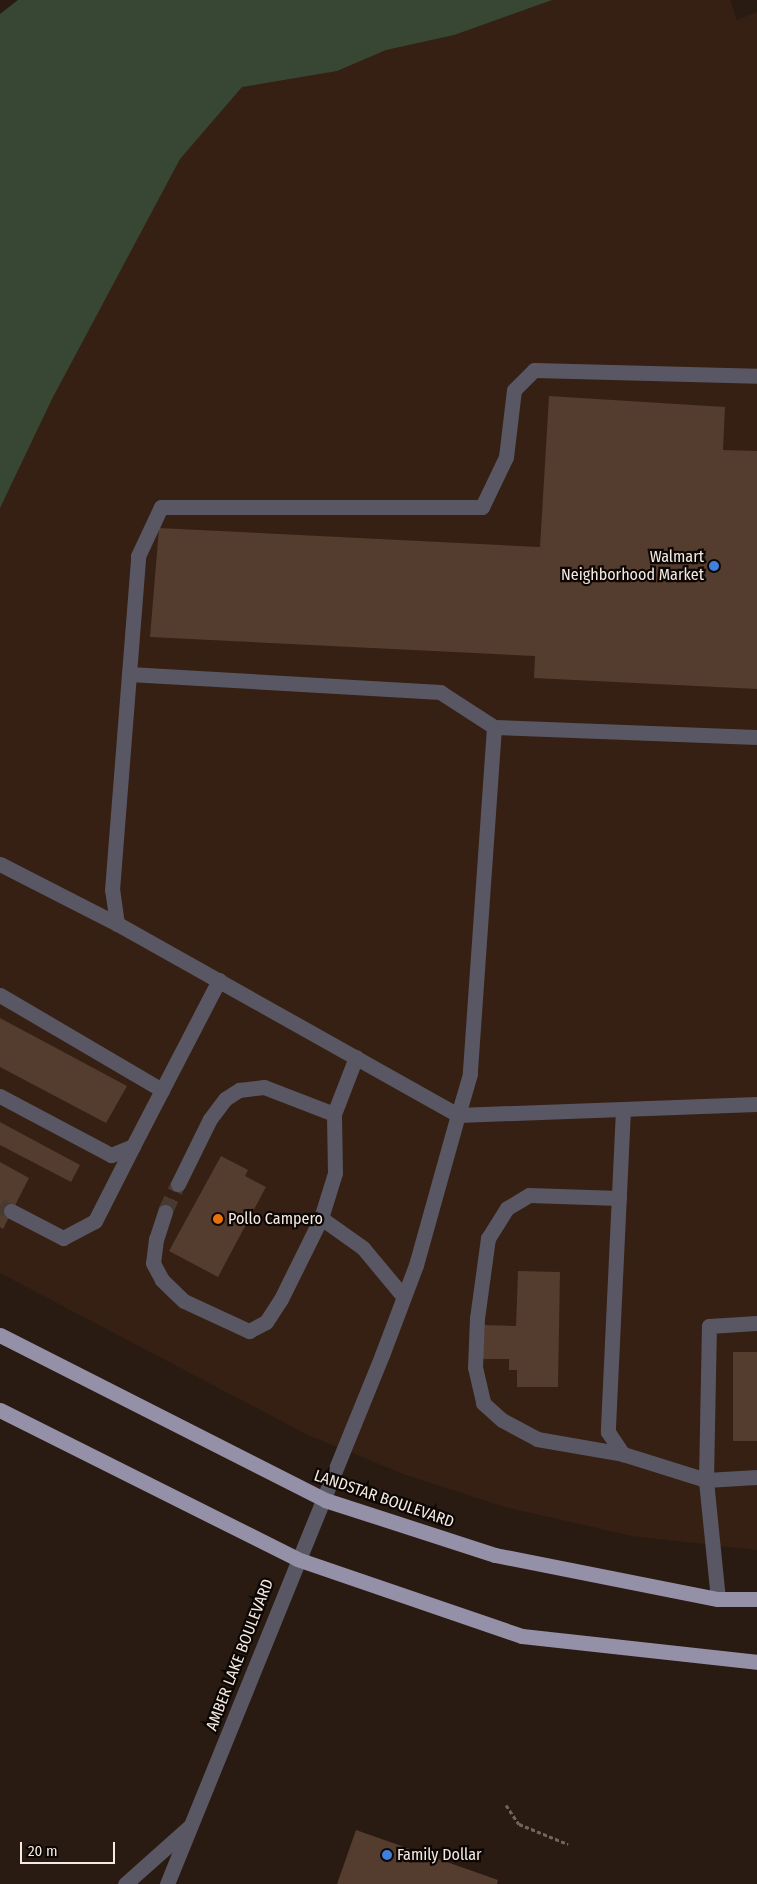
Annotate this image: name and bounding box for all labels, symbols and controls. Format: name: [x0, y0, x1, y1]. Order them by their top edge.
place label: Walmart Neighborhood Market: [561, 547, 704, 585]
marker: Walmart Neighborhood Market: [708, 560, 720, 572]
place label: Pollo Campero: [228, 1209, 323, 1229]
marker: Pollo Campero: [212, 1213, 224, 1225]
street label: LANDSTAR BOULEVARD: [311, 1466, 457, 1532]
street label: AMBER LAKE BOULEVARD: [202, 1576, 278, 1734]
scale bar: [22, 1832, 118, 1864]
text: 20 m: [28, 1842, 58, 1860]
place label: Family Dollar: [397, 1845, 482, 1865]
marker: Family Dollar: [381, 1849, 393, 1861]

